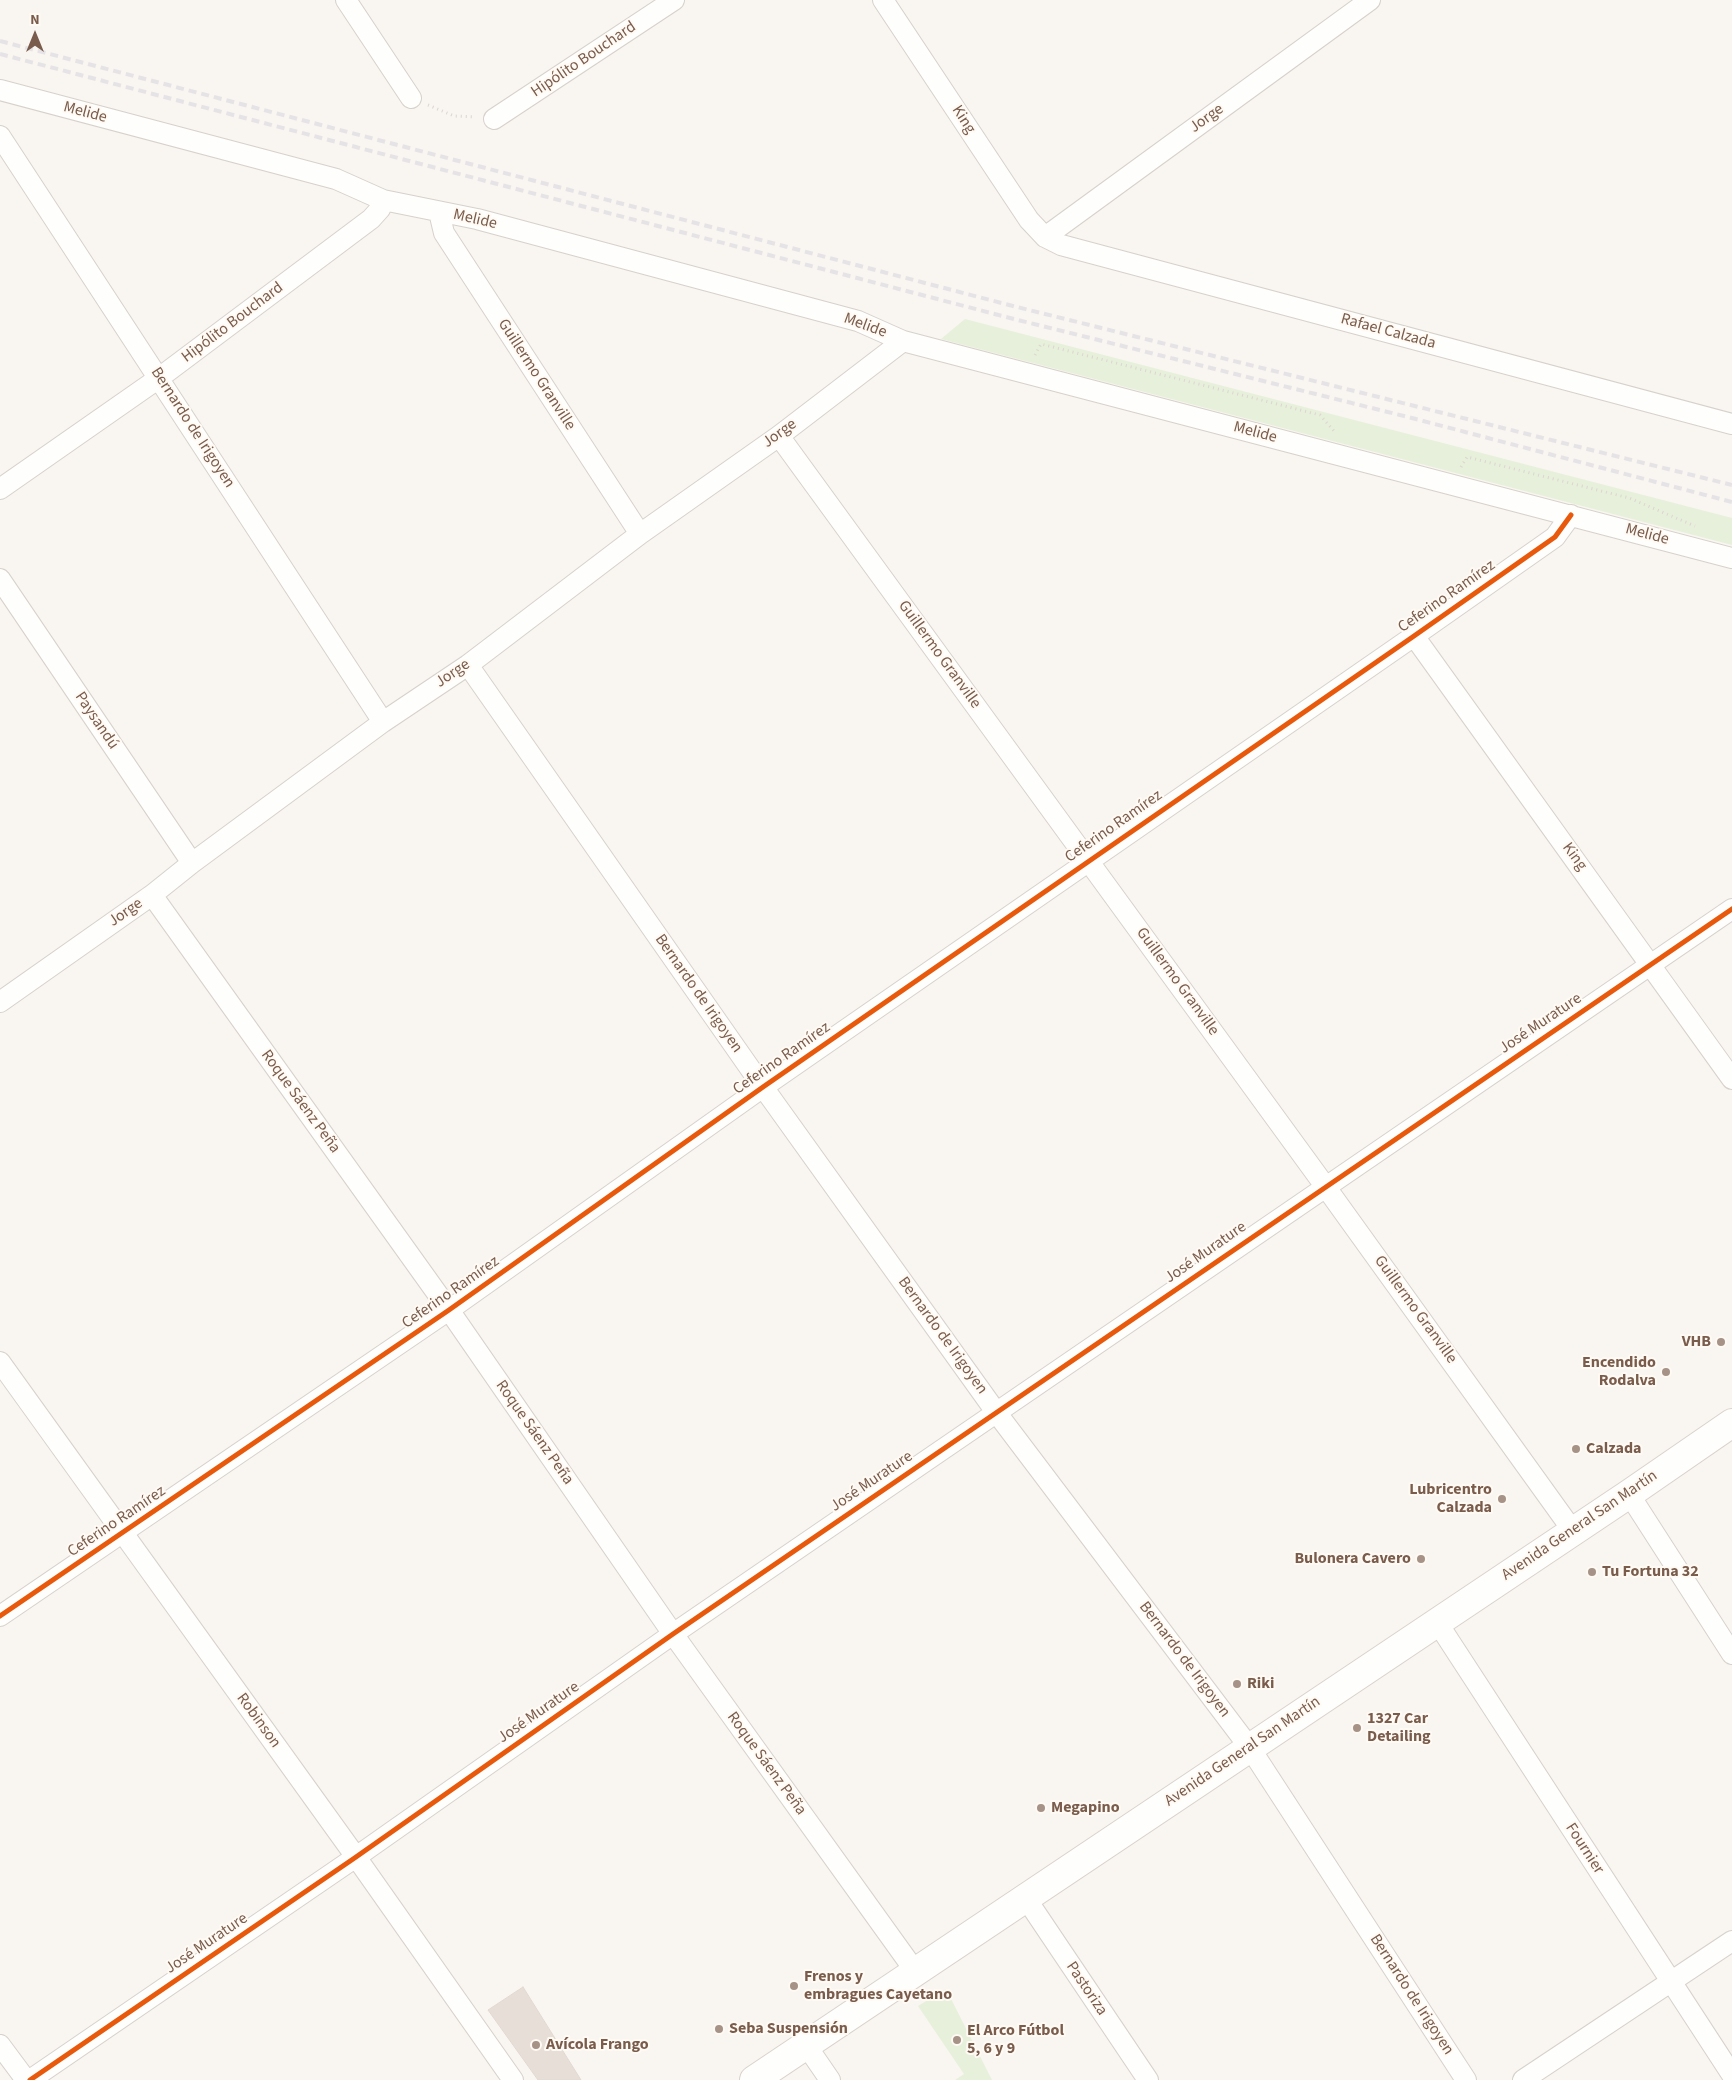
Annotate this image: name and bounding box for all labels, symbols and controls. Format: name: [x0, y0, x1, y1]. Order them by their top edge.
north arrow: [10, 10, 60, 60]
text: N: [30, 10, 40, 30]
street label: Hipólito Bouchard: [528, 18, 640, 102]
street label: Melide: [61, 98, 109, 128]
street label: Jorge: [1186, 100, 1228, 138]
street label: King: [947, 102, 979, 138]
street label: Melide: [451, 206, 499, 234]
street label: Hipólito Bouchard: [178, 279, 288, 367]
street label: Melide: [841, 309, 889, 343]
street label: Rafael Calzada: [1338, 310, 1438, 354]
street label: Guillermo Granville: [493, 316, 579, 434]
street label: Bernardo de Irigoyen: [146, 364, 238, 492]
street label: Jorge: [759, 415, 801, 453]
street label: Melide: [1231, 418, 1279, 448]
street label: Melide: [1623, 520, 1671, 550]
street label: Ceferino Ramírez: [1395, 556, 1499, 638]
street label: Guillermo Granville: [893, 597, 985, 713]
street label: Jorge: [432, 656, 474, 692]
street label: Paysandú: [70, 689, 122, 753]
street label: Ceferino Ramírez: [1062, 786, 1166, 868]
street label: King: [1557, 839, 1591, 875]
street label: Jorge: [105, 894, 147, 932]
street label: Guillermo Granville: [1131, 924, 1223, 1040]
street label: Bernardo de Irigoyen: [650, 931, 746, 1057]
street label: José Murature: [1496, 989, 1586, 1059]
street label: Ceferino Ramírez: [730, 1018, 834, 1100]
street label: Roque Sáenz Peña: [256, 1047, 344, 1157]
street label: José Murature: [1162, 1218, 1250, 1288]
street label: Ceferino Ramírez: [399, 1252, 503, 1334]
street label: Guillermo Granville: [1369, 1252, 1461, 1368]
street label: Bernardo de Irigoyen: [893, 1274, 991, 1398]
place label: VHB: [1682, 1332, 1711, 1352]
marker: VHB: [1715, 1336, 1727, 1348]
place label: Encendido Rodalva: [1582, 1353, 1656, 1391]
marker: Encendido Rodalva: [1660, 1366, 1672, 1378]
street label: Roque Sáenz Peña: [491, 1377, 577, 1489]
place label: Calzada: [1586, 1439, 1641, 1459]
marker: Calzada: [1570, 1443, 1582, 1455]
street label: José Murature: [827, 1447, 917, 1517]
street label: Avenida General San Martín: [1498, 1467, 1662, 1585]
place label: Lubricentro Calzada: [1409, 1480, 1492, 1518]
street label: Ceferino Ramírez: [64, 1482, 170, 1562]
marker: Lubricentro Calzada: [1496, 1493, 1508, 1505]
place label: Bulonera Cavero: [1294, 1549, 1411, 1569]
marker: Bulonera Cavero: [1415, 1553, 1427, 1565]
place label: Tu Fortuna 32: [1602, 1562, 1699, 1582]
marker: Tu Fortuna 32: [1586, 1566, 1598, 1578]
street label: Bernardo de Irigoyen: [1134, 1598, 1234, 1722]
place label: Riki: [1247, 1674, 1274, 1694]
street label: José Murature: [495, 1678, 583, 1748]
marker: Riki: [1231, 1678, 1243, 1690]
street label: Robinson: [232, 1690, 284, 1752]
street label: Avenida General San Martín: [1161, 1693, 1325, 1811]
street label: Roque Sáenz Peña: [722, 1709, 810, 1819]
place label: 1327 Car Detailing: [1367, 1709, 1431, 1747]
marker: 1327 Car Detailing: [1351, 1722, 1363, 1734]
place label: Megapino: [1051, 1798, 1120, 1818]
marker: Megapino: [1035, 1802, 1047, 1814]
street label: Fournier: [1560, 1820, 1608, 1878]
street label: José Murature: [162, 1909, 252, 1979]
street label: Bernardo de Irigoyen: [1365, 1931, 1457, 2059]
street label: Pastoriza: [1061, 1958, 1111, 2020]
place label: Frenos y embragues Cayetano: [804, 1967, 952, 2005]
marker: Frenos y embragues Cayetano: [788, 1980, 800, 1992]
place label: Seba Suspensión: [729, 2019, 848, 2039]
place label: El Arco Fútbol 5, 6 y 9: [967, 2021, 1064, 2059]
marker: Seba Suspensión: [713, 2023, 725, 2035]
marker: El Arco Fútbol 5, 6 y 9: [951, 2034, 963, 2046]
place label: Avícola Frango: [546, 2035, 649, 2055]
marker: Avícola Frango: [530, 2039, 542, 2051]

